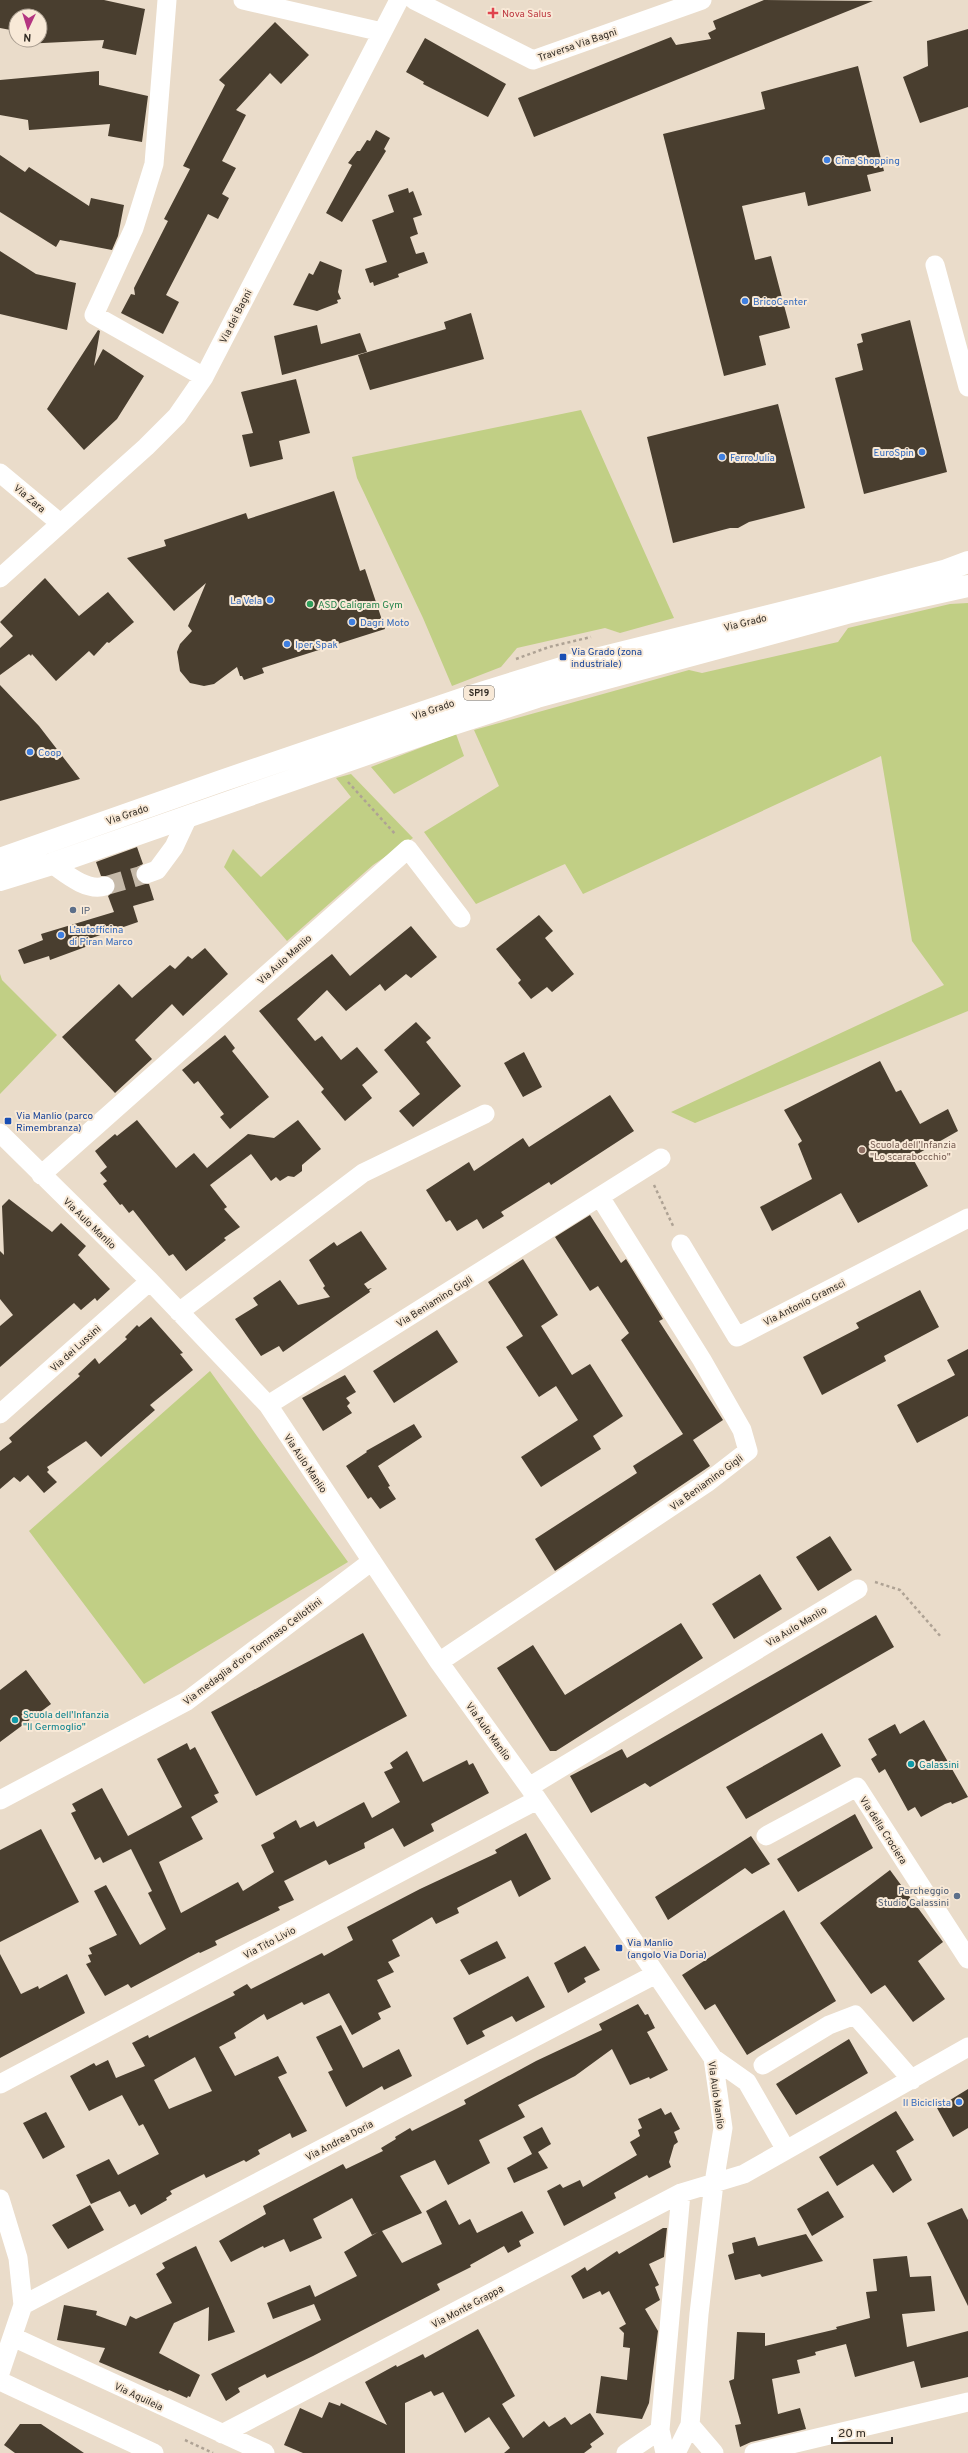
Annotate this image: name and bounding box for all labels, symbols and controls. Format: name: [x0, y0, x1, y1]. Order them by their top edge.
marker: Nova Salus: [487, 7, 499, 19]
north arrow: [8, 8, 48, 48]
place label: Nova Salus: [502, 8, 552, 21]
street label: Traversa Via Bagni: [536, 26, 619, 65]
text: N: [23, 30, 32, 44]
marker: Cina Shopping: [822, 155, 832, 165]
place label: Cina Shopping: [835, 155, 900, 168]
street label: Via dei Bagni: [217, 288, 255, 346]
marker: BricoCenter: [740, 296, 750, 306]
place label: BricoCenter: [753, 296, 807, 309]
place label: EuroSpin: [873, 447, 914, 460]
marker: EuroSpin: [917, 447, 927, 457]
marker: FerroJulia: [717, 452, 727, 462]
place label: FerroJulia: [730, 452, 775, 465]
street label: Via Zara: [10, 482, 48, 516]
place label: La Vela: [230, 595, 262, 608]
marker: La Vela: [265, 595, 275, 605]
marker: ASD Caligram Gym: [305, 599, 315, 609]
place label: ASD Caligram Gym: [318, 599, 403, 612]
street label: Via Grado: [723, 612, 769, 635]
marker: Dagri Moto: [347, 617, 357, 627]
place label: Dagri Moto: [360, 617, 410, 630]
marker: Iper Spak: [282, 639, 292, 649]
place label: Iper Spak: [295, 639, 338, 652]
place label: Via Grado (zona industriale): [571, 646, 642, 671]
marker: Via Grado (zona industriale): [558, 652, 568, 662]
road number: SP19: [464, 686, 494, 700]
street label: Via Grado: [411, 697, 457, 724]
marker: Coop: [25, 747, 35, 757]
place label: Coop: [38, 747, 62, 760]
street label: Via Grado: [105, 802, 151, 829]
marker: IP: [68, 905, 78, 915]
place label: IP: [81, 905, 90, 918]
place label: L’autofficina di Piran Marco: [69, 924, 133, 949]
marker: L’autofficina di Piran Marco: [56, 930, 66, 940]
street label: Via Aulo Manlio: [255, 932, 315, 988]
place label: Via Manlio (parco Rimembranza): [16, 1110, 94, 1135]
marker: Via Manlio (parco Rimembranza): [3, 1116, 13, 1126]
place label: Scuola dell'Infanzia "Lo scarabocchio": [870, 1139, 956, 1164]
marker: Scuola dell'Infanzia "Lo scarabocchio": [857, 1145, 867, 1155]
street label: Via Aulo Manlio: [60, 1196, 118, 1253]
street label: Via Beniamino Gigli: [394, 1274, 475, 1331]
street label: Via Antonio Gramsci: [761, 1277, 848, 1330]
street label: Via dei Lussini: [48, 1323, 104, 1375]
street label: Via Aulo Manlio: [280, 1432, 330, 1496]
street label: Via Beniamino Gigli: [668, 1452, 746, 1514]
street label: Via medaglia d'oro Tommaso Cellottini: [181, 1596, 325, 1709]
street label: Via Aulo Manlio: [764, 1604, 830, 1651]
street label: Via Aulo Manlio: [462, 1700, 513, 1764]
place label: Scuola dell'Infanzia "Il Germoglio": [23, 1709, 109, 1734]
marker: Scuola dell'Infanzia "Il Germoglio": [10, 1715, 20, 1725]
marker: Galassini: [906, 1759, 916, 1769]
place label: Galassini: [919, 1759, 959, 1772]
street label: Via della Crociera: [856, 1794, 910, 1867]
place label: Parcheggio Studio Galassini: [878, 1885, 949, 1910]
marker: Parcheggio Studio Galassini: [952, 1891, 962, 1901]
street label: Via Tito Livio: [241, 1924, 299, 1963]
place label: Via Manlio (angolo Via Doria): [627, 1937, 707, 1962]
marker: Via Manlio (angolo Via Doria): [614, 1943, 624, 1953]
street label: Via Aulo Manlio: [704, 2060, 727, 2131]
place label: Il Biciclista: [903, 2097, 951, 2110]
marker: Il Biciclista: [954, 2097, 964, 2107]
street label: Via Andrea Doria: [304, 2118, 376, 2165]
street label: Via Monte Grappa: [429, 2283, 506, 2332]
street label: Via Aquileia: [112, 2380, 165, 2414]
scale bar: [832, 2419, 892, 2445]
text: 20 m: [838, 2426, 866, 2442]

